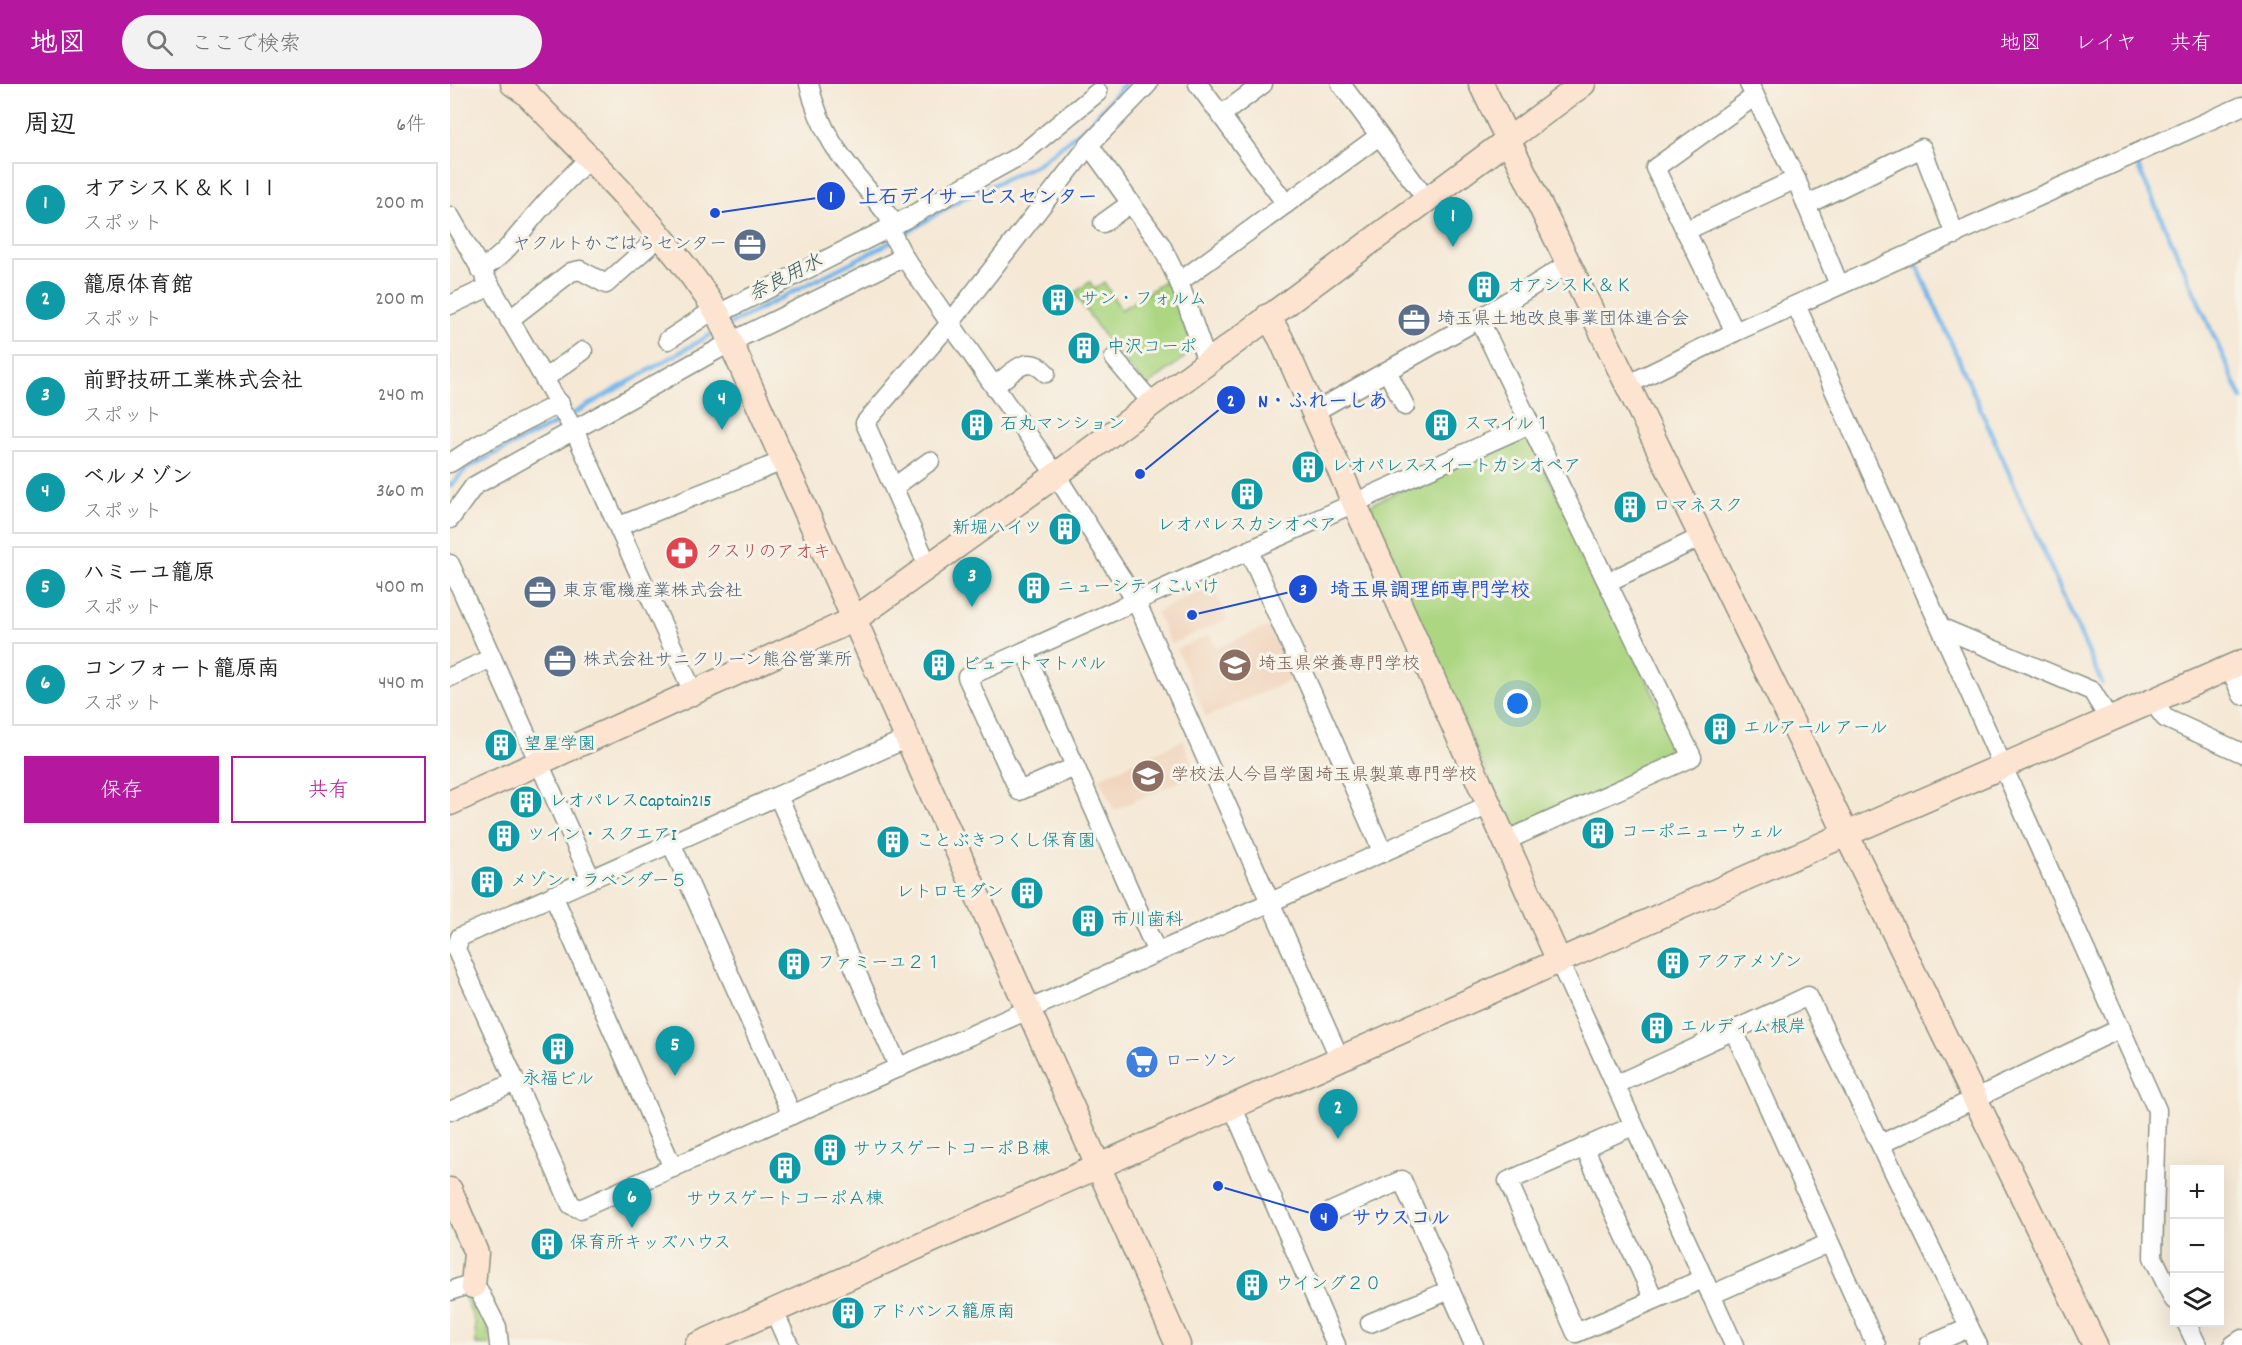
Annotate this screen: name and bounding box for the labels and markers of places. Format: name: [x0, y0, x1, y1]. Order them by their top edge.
callout: 上石デイサービスセンター: [816, 177, 1110, 215]
pin: 1: [1434, 198, 1472, 247]
office icon: ヤクルトかごはらセンター: [732, 227, 768, 263]
place label: ヤクルトかごはらセンター: [513, 233, 727, 258]
building icon: オアシスＫ＆Ｋ: [1466, 269, 1502, 305]
place label: オアシスＫ＆Ｋ: [1507, 275, 1633, 300]
building icon: サン・フォルム: [1040, 282, 1076, 318]
place label: サン・フォルム: [1081, 288, 1207, 313]
office icon: 埼玉県土地改良事業団体連合会: [1396, 302, 1432, 338]
place label: 埼玉県土地改良事業団体連合会: [1437, 308, 1689, 333]
building icon: 中沢コーポ: [1066, 330, 1102, 366]
place label: 中沢コーポ: [1107, 336, 1197, 361]
pin: 4: [702, 380, 742, 430]
callout: N・ふれーしあ: [1216, 381, 1400, 419]
building icon: 石丸マンション: [959, 407, 995, 443]
building icon: スマイル１: [1423, 407, 1459, 443]
place label: 石丸マンション: [1000, 413, 1125, 438]
place label: スマイル１: [1464, 413, 1552, 438]
building icon: レオパレススイートカシオペア: [1290, 449, 1326, 485]
place label: レオパレススイートカシオペア: [1331, 455, 1582, 480]
building icon: レオパレスカシオペア: [1229, 476, 1265, 512]
building icon: ロマネスク: [1612, 489, 1648, 525]
place label: ロマネスク: [1653, 495, 1743, 520]
building icon: 新堀ハイツ: [1047, 511, 1083, 547]
place label: レオパレスカシオペア: [1157, 514, 1337, 539]
place label: 新堀ハイツ: [952, 517, 1042, 542]
pharmacy icon: クスリのアオキ: [664, 535, 700, 571]
place label: クスリのアオキ: [705, 541, 831, 566]
pin: 3: [952, 558, 992, 607]
building icon: ニューシティこいけ: [1016, 570, 1052, 606]
callout: 埼玉県調理師専門学校: [1288, 570, 1542, 608]
office icon: 東京電機産業株式会社: [522, 574, 558, 610]
place label: ニューシティこいけ: [1057, 576, 1219, 601]
place label: 東京電機産業株式会社: [563, 580, 743, 605]
office icon: 株式会社サニクリーン熊谷営業所: [542, 643, 578, 679]
building icon: ビュートマトパル: [921, 647, 957, 683]
school or university icon: 埼玉県栄養専門学校: [1217, 647, 1253, 683]
place label: 株式会社サニクリーン熊谷営業所: [583, 649, 852, 674]
place label: ビュートマトパル: [962, 653, 1106, 678]
place label: 埼玉県栄養専門学校: [1258, 653, 1420, 678]
building icon: エルアール アール: [1702, 711, 1738, 747]
place label: エルアール アール: [1743, 717, 1888, 742]
building icon: 望星学園: [483, 727, 519, 763]
place label: 望星学園: [524, 733, 596, 758]
school or university icon: 学校法人今昌学園埼玉県製菓専門学校: [1130, 758, 1166, 794]
place label: 学校法人今昌学園埼玉県製菓専門学校: [1171, 764, 1477, 789]
building icon: レオパレスCaptain215: [508, 784, 544, 820]
place label: レオパレスCaptain215: [549, 790, 711, 815]
building icon: コーポニューウェル: [1580, 815, 1616, 851]
building icon: ツイン・スクエアI: [486, 818, 522, 854]
place label: コーポニューウェル: [1621, 821, 1783, 846]
place label: ツイン・スクエアI: [527, 824, 677, 849]
building icon: ことぶきつくし保育園: [875, 824, 911, 860]
place label: ことぶきつくし保育園: [916, 830, 1096, 855]
building icon: メゾン・ラベンダー５: [469, 864, 505, 900]
place label: メゾン・ラベンダー５: [510, 870, 687, 895]
building icon: レトロモダン: [1009, 875, 1045, 911]
place label: レトロモダン: [896, 881, 1004, 906]
building icon: 市川歯科: [1070, 903, 1106, 939]
place label: 市川歯科: [1111, 909, 1183, 934]
building icon: アクアメゾン: [1655, 945, 1691, 981]
building icon: ファミーユ２１: [776, 946, 812, 982]
place label: アクアメゾン: [1696, 951, 1802, 976]
place label: ファミーユ２１: [817, 952, 943, 977]
building icon: エルディム根岸: [1639, 1010, 1675, 1046]
place label: エルディム根岸: [1680, 1016, 1806, 1041]
pin: 5: [656, 1026, 694, 1076]
building icon: 永福ビル: [540, 1031, 576, 1067]
supermarket icon: ローソン: [1124, 1044, 1160, 1080]
place label: ローソン: [1165, 1050, 1237, 1075]
place label: 永福ビル: [522, 1068, 594, 1093]
pin: 2: [1318, 1090, 1358, 1139]
building icon: サウスゲートコーポＢ棟: [812, 1132, 848, 1168]
place label: サウスゲートコーポＢ棟: [853, 1138, 1050, 1163]
building icon: サウスゲートコーポＡ棟: [767, 1150, 803, 1186]
pin: 6: [612, 1178, 651, 1228]
place label: サウスゲートコーポＡ棟: [687, 1188, 883, 1213]
callout: サウスコル: [1309, 1198, 1463, 1236]
building icon: 保育所キッズハウス: [529, 1226, 565, 1262]
place label: 保育所キッズハウス: [570, 1232, 731, 1257]
building icon: ウイング２０: [1234, 1267, 1270, 1303]
place label: ウイング２０: [1275, 1273, 1382, 1298]
building icon: アドバンス籠原南: [830, 1295, 866, 1331]
place label: アドバンス籠原南: [871, 1301, 1015, 1326]

